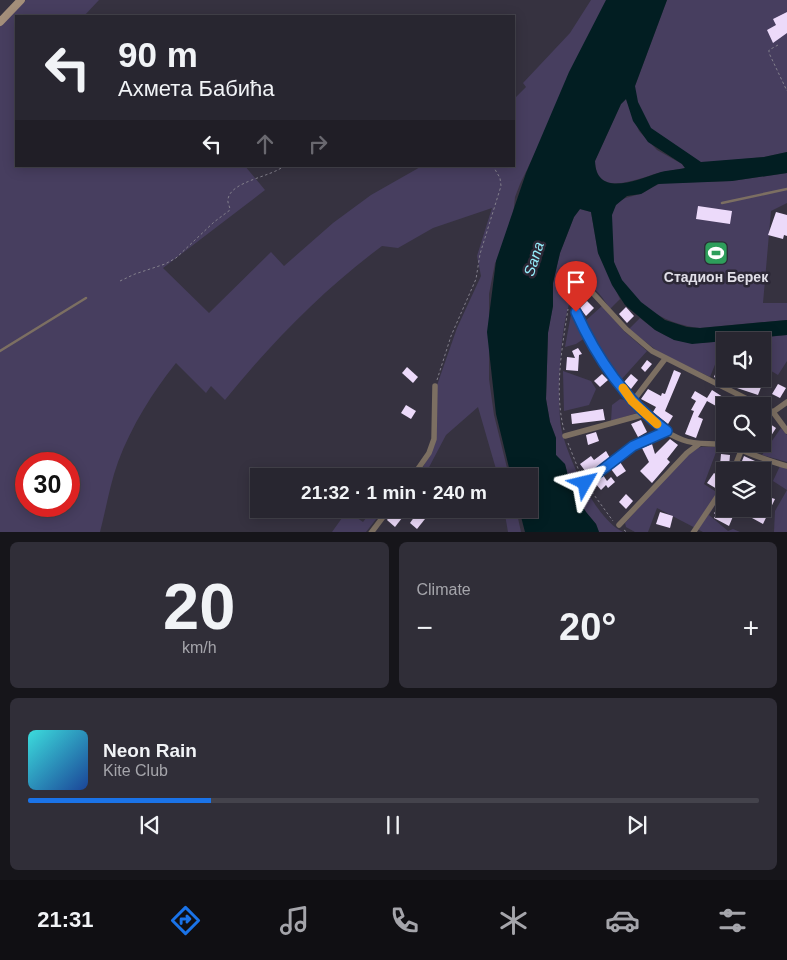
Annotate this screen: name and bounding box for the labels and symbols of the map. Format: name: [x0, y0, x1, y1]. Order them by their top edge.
water label: Sana: [520, 240, 547, 278]
sports icon: Стадион Берек: [703, 240, 729, 266]
pin: [555, 261, 597, 312]
place label: Стадион Берек: [664, 269, 769, 285]
speed limit sign: 30: [15, 452, 80, 517]
position arrow: [558, 456, 610, 508]

